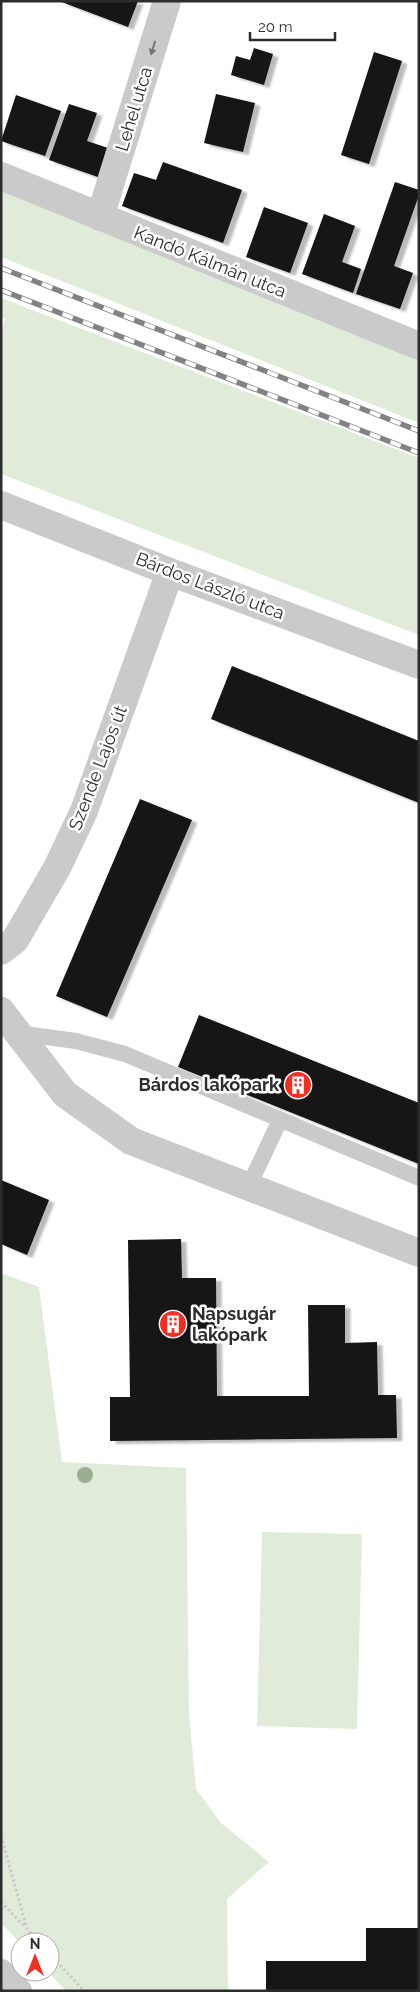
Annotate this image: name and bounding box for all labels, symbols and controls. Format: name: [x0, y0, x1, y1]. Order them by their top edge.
scale bar: [250, 10, 335, 42]
text: 20 m: [258, 18, 293, 36]
one-way arrow: [149, 40, 156, 55]
street label: Lehel utca: [111, 64, 156, 154]
street label: Kandó Kálmán utca: [131, 221, 289, 302]
street label: Bárdos László utca: [133, 548, 287, 624]
street label: Szende Lajos út: [64, 702, 131, 833]
building icon: Bárdos lakópark: [283, 1070, 313, 1100]
place label: Bárdos lakópark: [139, 1074, 280, 1095]
place label: Napsugár lakópark: [192, 1303, 276, 1345]
building icon: Napsugár lakópark: [158, 1309, 188, 1339]
north arrow: [10, 1932, 60, 1982]
text: N: [30, 1936, 40, 1952]

